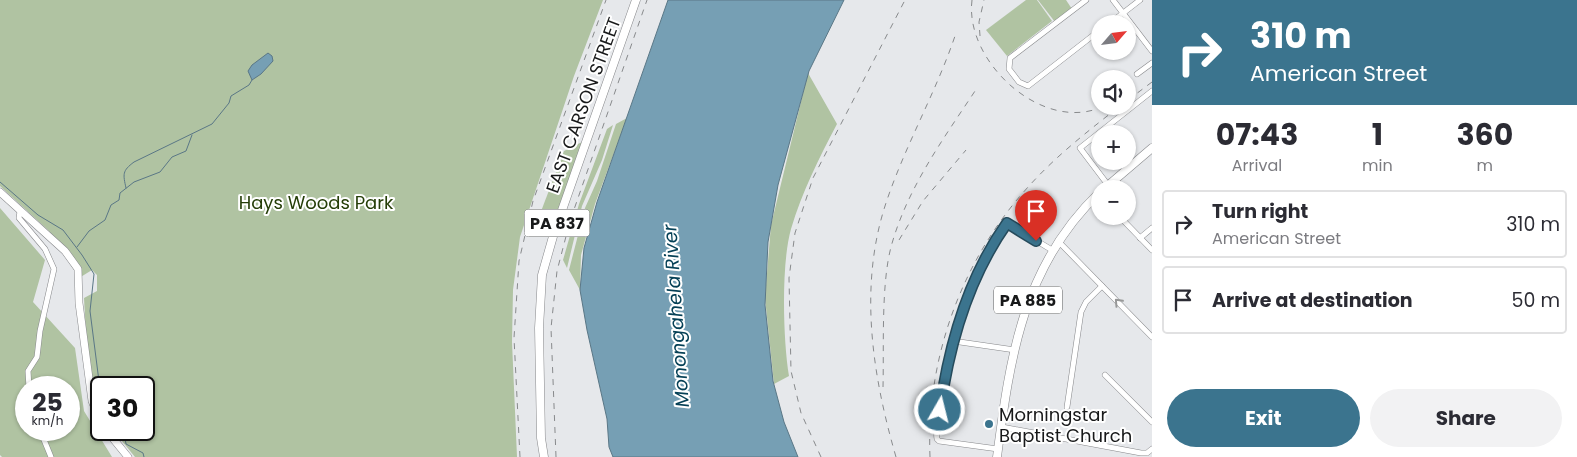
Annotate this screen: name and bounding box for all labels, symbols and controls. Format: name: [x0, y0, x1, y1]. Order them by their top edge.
text: 310 m: [1250, 11, 1352, 60]
street label: EAST CARSON STREET: [540, 14, 626, 196]
north arrow: [1091, 15, 1136, 60]
map controls: [1091, 15, 1136, 225]
icon: right: [1167, 20, 1232, 85]
text: American Street: [1250, 58, 1427, 89]
button: sound: [1091, 70, 1136, 115]
text: 07:43: [1216, 113, 1298, 156]
text: 1: [1372, 113, 1383, 156]
text: 360: [1456, 113, 1513, 156]
button: +: [1091, 125, 1136, 170]
text: Arrival: [1232, 154, 1282, 177]
text: min: [1362, 154, 1393, 177]
text: m: [1477, 154, 1493, 177]
button: −: [1091, 180, 1136, 225]
park label: Hays Woods Park: [239, 190, 394, 215]
pin: [1015, 190, 1057, 241]
icon: arrive: [1022, 197, 1050, 225]
text: Turn right: [1212, 198, 1308, 225]
road number: PA 837: [524, 210, 590, 237]
icon: right: [1169, 210, 1197, 238]
text: 310 m: [1506, 211, 1560, 238]
water label: Monongahela River: [656, 223, 696, 408]
text: American Street: [1212, 227, 1341, 250]
road number: PA 885: [994, 286, 1062, 314]
icon: arrive: [1169, 286, 1197, 314]
text: Arrive at destination: [1212, 287, 1413, 314]
text: 50 m: [1511, 287, 1560, 314]
one-way arrow: [1115, 299, 1124, 308]
speed limit sign: 30: [90, 376, 155, 441]
position arrow: [913, 383, 965, 435]
text: 25: [32, 385, 63, 420]
button: Exit: [1167, 389, 1360, 447]
button: Share: [1370, 389, 1562, 447]
place label: Morningstar Baptist Church: [999, 402, 1132, 448]
text: km/h: [32, 412, 63, 429]
marker: Morningstar Baptist Church: [983, 418, 995, 430]

